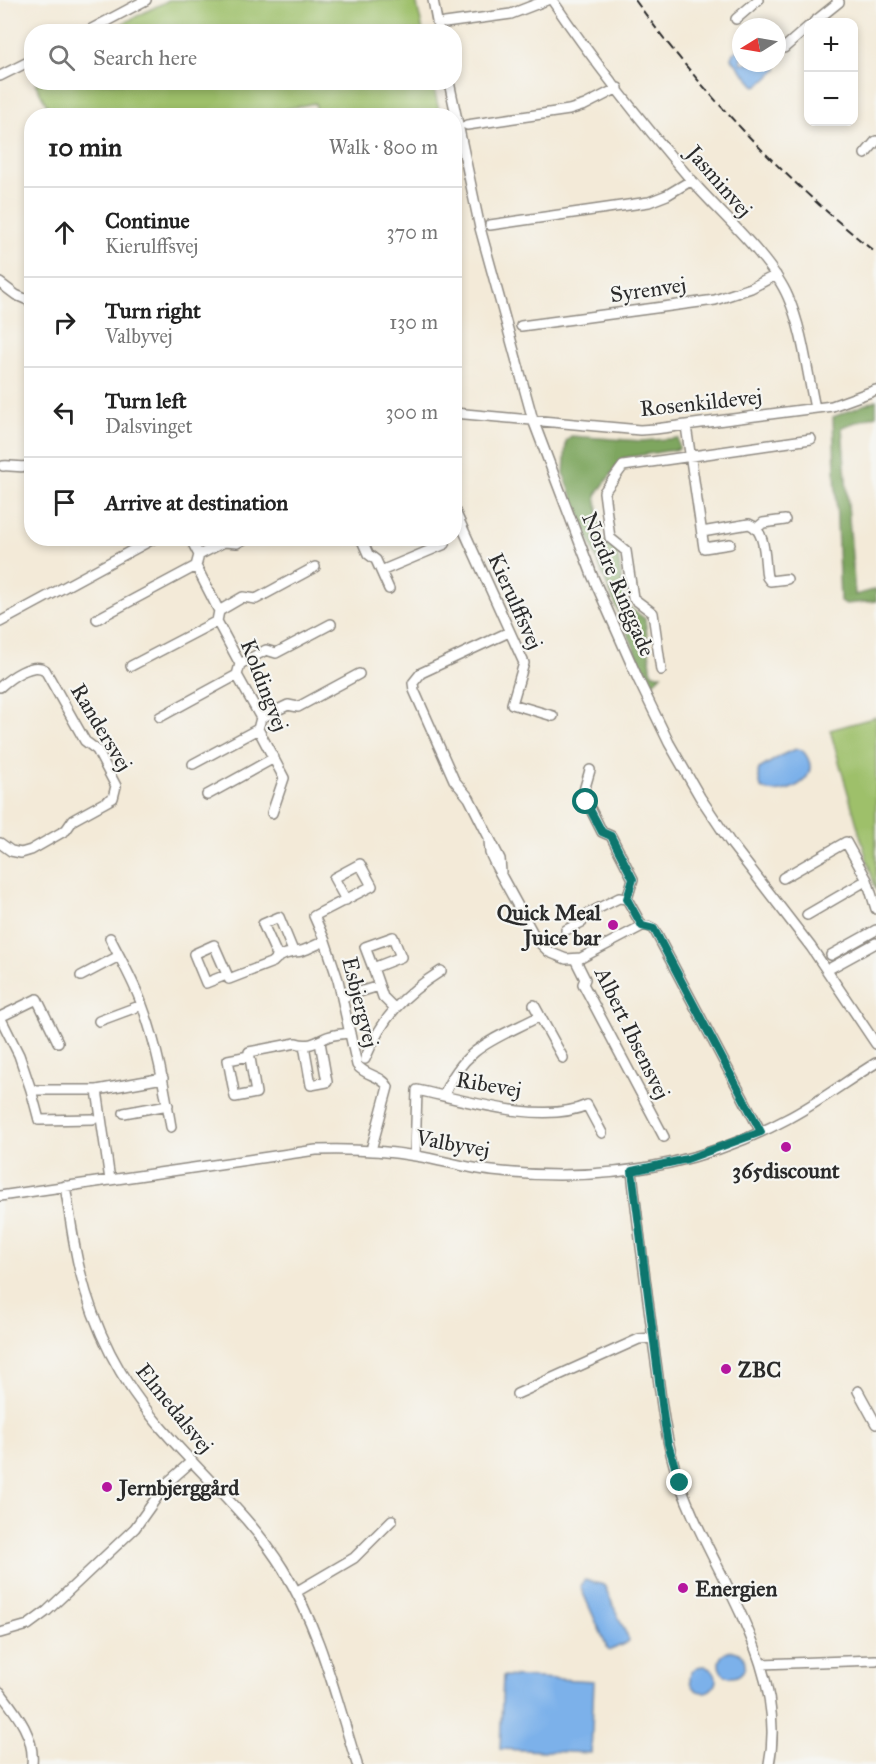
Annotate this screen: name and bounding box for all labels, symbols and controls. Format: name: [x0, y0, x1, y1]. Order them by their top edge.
north arrow: [732, 18, 786, 72]
map controls: [804, 18, 858, 126]
button: +: [804, 18, 858, 72]
search box: [24, 24, 462, 90]
icon: search: [45, 41, 78, 74]
text: Search here: [93, 44, 197, 71]
button: −: [804, 72, 858, 126]
text: 10 min: [48, 131, 122, 163]
text: Walk · 800 m: [329, 135, 438, 159]
street label: Jasminvej: [680, 138, 758, 223]
text: Continue: [105, 207, 190, 234]
icon: ahead: [48, 216, 81, 249]
text: 370 m: [387, 220, 438, 244]
text: Kierulffsvej: [105, 234, 198, 258]
street label: Syrenvej: [608, 271, 688, 308]
text: Turn right: [105, 297, 201, 324]
icon: right: [48, 306, 81, 339]
text: 130 m: [389, 310, 438, 334]
text: Valbyvej: [105, 324, 173, 348]
street label: Rosenkildevej: [639, 383, 763, 422]
text: Turn left: [105, 387, 187, 414]
icon: left: [48, 396, 81, 429]
text: 300 m: [386, 400, 438, 424]
text: Dalsvinget: [105, 414, 193, 438]
icon: arrive: [48, 486, 81, 519]
text: Arrive at destination: [105, 489, 288, 516]
street label: Nordre Ringgade: [576, 508, 661, 660]
street label: Kierulffsvej: [482, 549, 549, 654]
street label: Koldingvej: [235, 635, 294, 735]
street label: Randersvej: [65, 678, 138, 776]
route start: [572, 788, 598, 814]
place label: Quick Meal Juice bar: [497, 899, 602, 952]
marker: Quick Meal Juice bar: [606, 918, 620, 932]
street label: Esbjergvej: [336, 954, 385, 1050]
street label: Albert Ibsensvej: [589, 962, 676, 1104]
street label: Ribevej: [454, 1065, 524, 1104]
street label: Valbyvej: [413, 1124, 492, 1163]
marker: 365discount: [779, 1140, 793, 1154]
place label: 365discount: [732, 1157, 840, 1184]
place label: ZBC: [738, 1356, 781, 1383]
street label: Elmedalsvej: [130, 1358, 219, 1459]
marker: ZBC: [719, 1362, 733, 1376]
route end: [666, 1469, 692, 1495]
place label: Jernbjerggård: [116, 1474, 240, 1502]
marker: Jernbjerggård: [100, 1480, 114, 1494]
place label: Energien: [695, 1575, 777, 1602]
marker: Energien: [676, 1581, 690, 1595]

